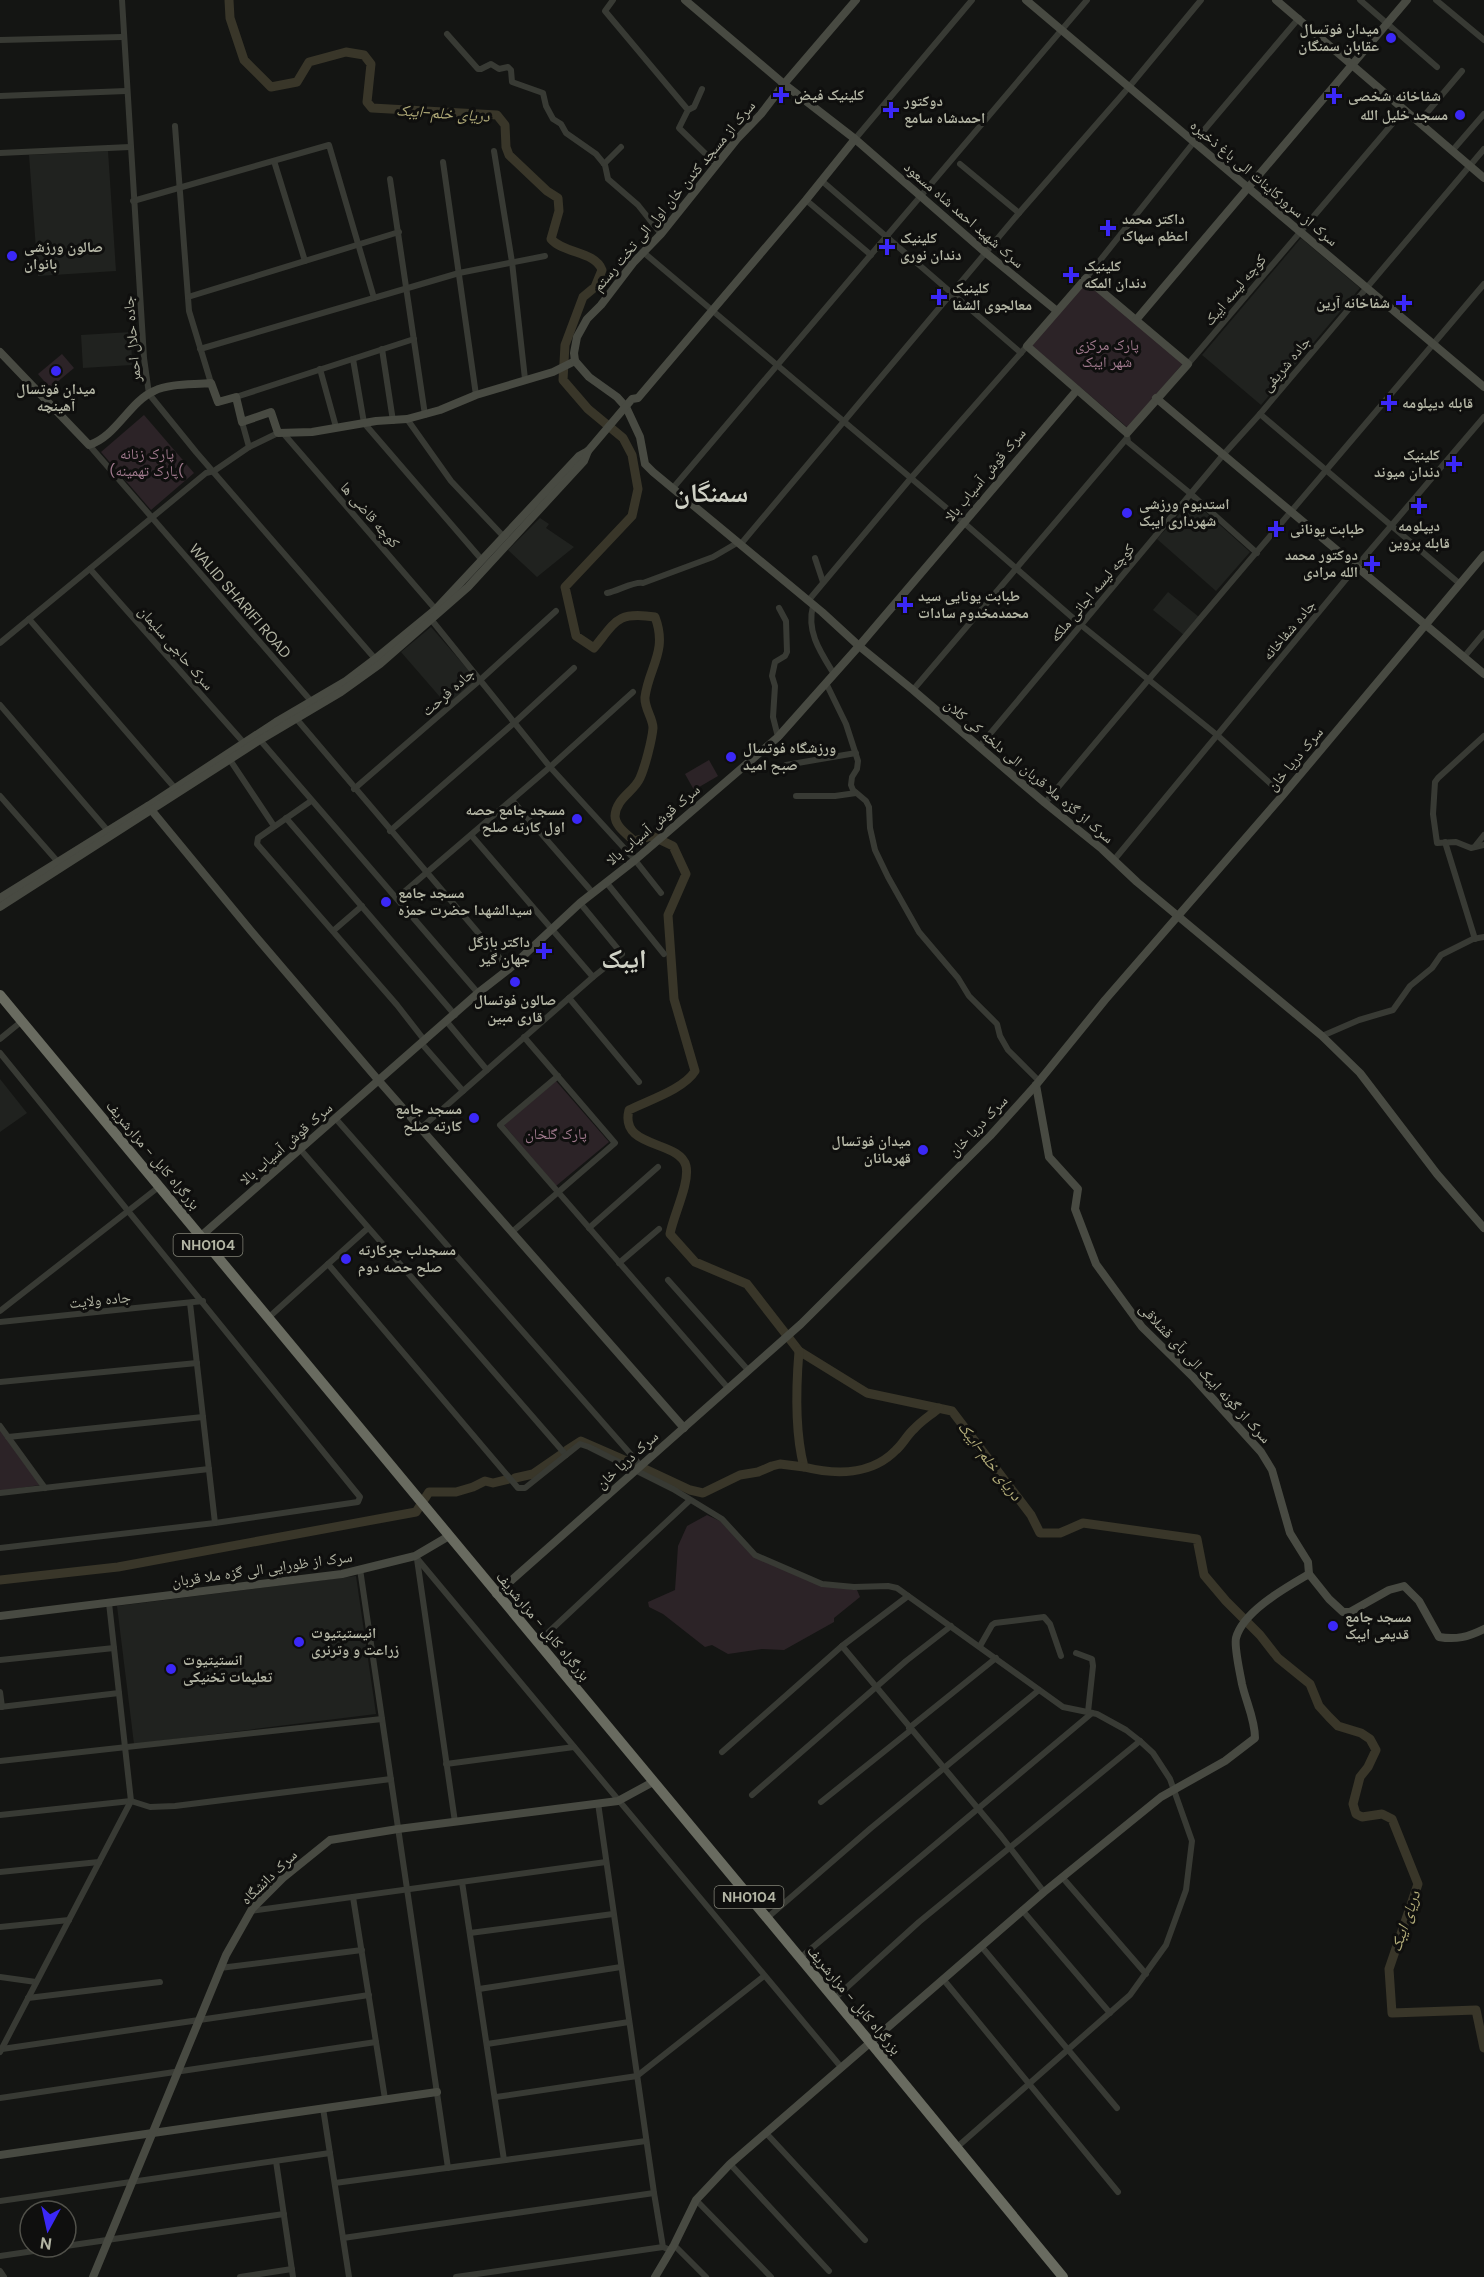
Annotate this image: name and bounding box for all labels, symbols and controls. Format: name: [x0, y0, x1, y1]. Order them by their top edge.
place label: میدان فوتسال عقابان سمنگان: [1298, 19, 1379, 56]
marker: میدان فوتسال عقابان سمنگان: [1384, 31, 1398, 45]
place label: کلینیک فیض: [794, 85, 865, 105]
marker: کلینیک فیض: [772, 86, 790, 104]
place label: شفاخانه شخصی: [1348, 86, 1441, 106]
marker: شفاخانه شخصی: [1325, 87, 1343, 105]
place label: دوکتور احمدشاه سامع: [903, 91, 985, 128]
street label: سرک از مسجد کندن خان اول الی تخت رستم: [588, 96, 760, 296]
water label: دریای خلم-ایبک: [395, 99, 491, 127]
marker: دوکتور احمدشاه سامع: [882, 101, 900, 119]
place label: مسجد خلیل الله: [1360, 105, 1448, 125]
marker: مسجد خلیل الله: [1453, 108, 1467, 122]
street label: سرک از سرورکاینات الی باغ ذخیره: [1186, 115, 1342, 251]
street label: سرک شهید احمد شاه مسعود: [900, 157, 1028, 273]
place label: داکتر محمد اعظم سهاک: [1122, 209, 1188, 246]
marker: داکتر محمد اعظم سهاک: [1099, 219, 1117, 237]
place label: کلینیک دندان نوری: [900, 228, 961, 265]
place label: صالون ورزشی بانوان: [24, 237, 103, 274]
marker: کلینیک دندان نوری: [878, 238, 896, 256]
marker: صالون ورزشی بانوان: [5, 249, 19, 263]
street label: کوچه لیسه ایبک: [1199, 250, 1271, 330]
place label: کلینیک دندان المکه: [1084, 256, 1146, 293]
marker: کلینیک دندان المکه: [1062, 266, 1080, 284]
place label: کلینیک معالجوی الشفا: [952, 278, 1032, 315]
marker: کلینیک معالجوی الشفا: [930, 288, 948, 306]
place label: شفاخانه آرین: [1316, 293, 1390, 313]
marker: شفاخانه آرین: [1395, 294, 1413, 312]
street label: جاده حلال احمر: [118, 295, 146, 384]
street label: جاده شریفی: [1257, 332, 1315, 396]
park label: پارک مرکزی شهر ایبک: [1075, 335, 1139, 372]
marker: میدان فوتسال آهینچه: [49, 364, 63, 378]
place label: میدان فوتسال آهینچه: [16, 379, 96, 416]
place label: قابله دیپلومه: [1402, 393, 1473, 413]
marker: قابله دیپلومه: [1380, 394, 1398, 412]
street label: سرک قوش آسیاب بالا: [940, 424, 1030, 526]
park label: پارک زنانه (پارک تهمینه(: [110, 444, 185, 481]
place label: کلینیک دندان میوند: [1374, 445, 1440, 482]
marker: کلینیک دندان میوند: [1445, 455, 1463, 473]
district label: سمنگان: [674, 475, 748, 510]
street label: کوچه قاضی ها: [336, 478, 404, 552]
place label: استدیوم ورزشی شهرداری ایبک: [1139, 494, 1230, 531]
marker: دیپلومه قابله پروین: [1410, 497, 1428, 515]
marker: استدیوم ورزشی شهرداری ایبک: [1120, 506, 1134, 520]
place label: دیپلومه قابله پروین: [1388, 516, 1450, 553]
place label: طبابت یونانی: [1290, 519, 1364, 539]
marker: طبابت یونانی: [1267, 520, 1285, 538]
street label: WALID SHARIFI ROAD: [185, 539, 295, 663]
street label: کوچه لیسه اجانی ملکه: [1045, 540, 1139, 646]
place label: دوکتور محمد الله مرادی: [1285, 545, 1358, 582]
marker: دوکتور محمد الله مرادی: [1363, 555, 1381, 573]
place label: طبابت یونایی سید محمدمخدوم سادات: [918, 586, 1029, 623]
street label: جاده شفاخانه: [1258, 595, 1321, 665]
marker: طبابت یونایی سید محمدمخدوم سادات: [896, 596, 914, 614]
street label: سرک حاجی سلیمان: [134, 602, 218, 695]
street label: جاده فرحت: [417, 663, 479, 720]
street label: سرک از گزه ملا قربان الی دلخه کی کلان: [940, 694, 1118, 848]
street label: سرک دریا خان: [1262, 723, 1328, 795]
place label: ورزشگاه فوتسال صبح امید: [743, 738, 836, 775]
marker: ورزشگاه فوتسال صبح امید: [724, 750, 738, 764]
street label: سرک قوش آسیاب بالا: [602, 780, 704, 870]
place label: مسجد جامع حصه اول کارته صلح: [466, 800, 565, 837]
marker: مسجد جامع حصه اول کارته صلح: [570, 812, 584, 826]
place label: مسجد جامع سیدالشهدا حضرت حمزه: [398, 883, 532, 920]
marker: مسجد جامع سیدالشهدا حضرت حمزه: [379, 895, 393, 909]
place label: داکتر بازگل جهان گیر: [468, 932, 530, 969]
district label: ایبک: [601, 941, 647, 976]
marker: داکتر بازگل جهان گیر: [535, 942, 553, 960]
marker: صالون فوتسال قاری مبین: [508, 975, 522, 989]
place label: صالون فوتسال قاری مبین: [474, 990, 556, 1027]
street label: سرک دریا خان: [944, 1091, 1012, 1161]
street label: بزرگراه کابل - مزارشریف: [101, 1096, 205, 1214]
street label: سرک قوش آسیاب بالا: [235, 1098, 337, 1190]
place label: مسجد جامع کارته صلح: [395, 1099, 462, 1136]
marker: مسجد جامع کارته صلح: [467, 1111, 481, 1125]
park label: پارک گلخان: [525, 1124, 587, 1144]
place label: میدان فوتسال قهرمانان: [832, 1131, 911, 1168]
marker: میدان فوتسال قهرمانان: [916, 1143, 930, 1157]
road number: NH0104: [174, 1234, 242, 1256]
place label: مسجدلب جرکارته صلح حصه دوم: [358, 1240, 456, 1277]
marker: مسجدلب جرکارته صلح حصه دوم: [339, 1252, 353, 1266]
street label: جاده ولایت: [68, 1287, 132, 1313]
street label: سرک از گونه ایبک الی بآی قشلاقی: [1135, 1298, 1276, 1448]
water label: دریای خلم-ایبک: [953, 1417, 1027, 1505]
street label: سرک دریا خان: [591, 1426, 663, 1493]
street label: سرک از ظورایی الی گزه ملا قربان: [170, 1546, 354, 1592]
street label: بزرگراه کابل - مزارشریف: [491, 1567, 595, 1685]
place label: مسجد جامع قدیمی ایبک: [1345, 1607, 1412, 1644]
marker: مسجد جامع قدیمی ایبک: [1326, 1619, 1340, 1633]
place label: انیستیتیوت زراعت و وترنری: [311, 1623, 400, 1660]
marker: انیستیتیوت زراعت و وترنری: [292, 1635, 306, 1649]
place label: انستیتیوت تعلیمات تخنیکی: [183, 1650, 272, 1687]
marker: انستیتیوت تعلیمات تخنیکی: [164, 1662, 178, 1676]
street label: سرک دانشگاه: [236, 1845, 302, 1909]
road number: NH0104: [714, 1886, 783, 1908]
water label: دریای ایبک: [1385, 1887, 1425, 1954]
street label: بزرگراه کابل - مزارشریف: [802, 1941, 906, 2059]
north arrow: [18, 2199, 78, 2259]
text: N: [39, 2232, 53, 2255]

